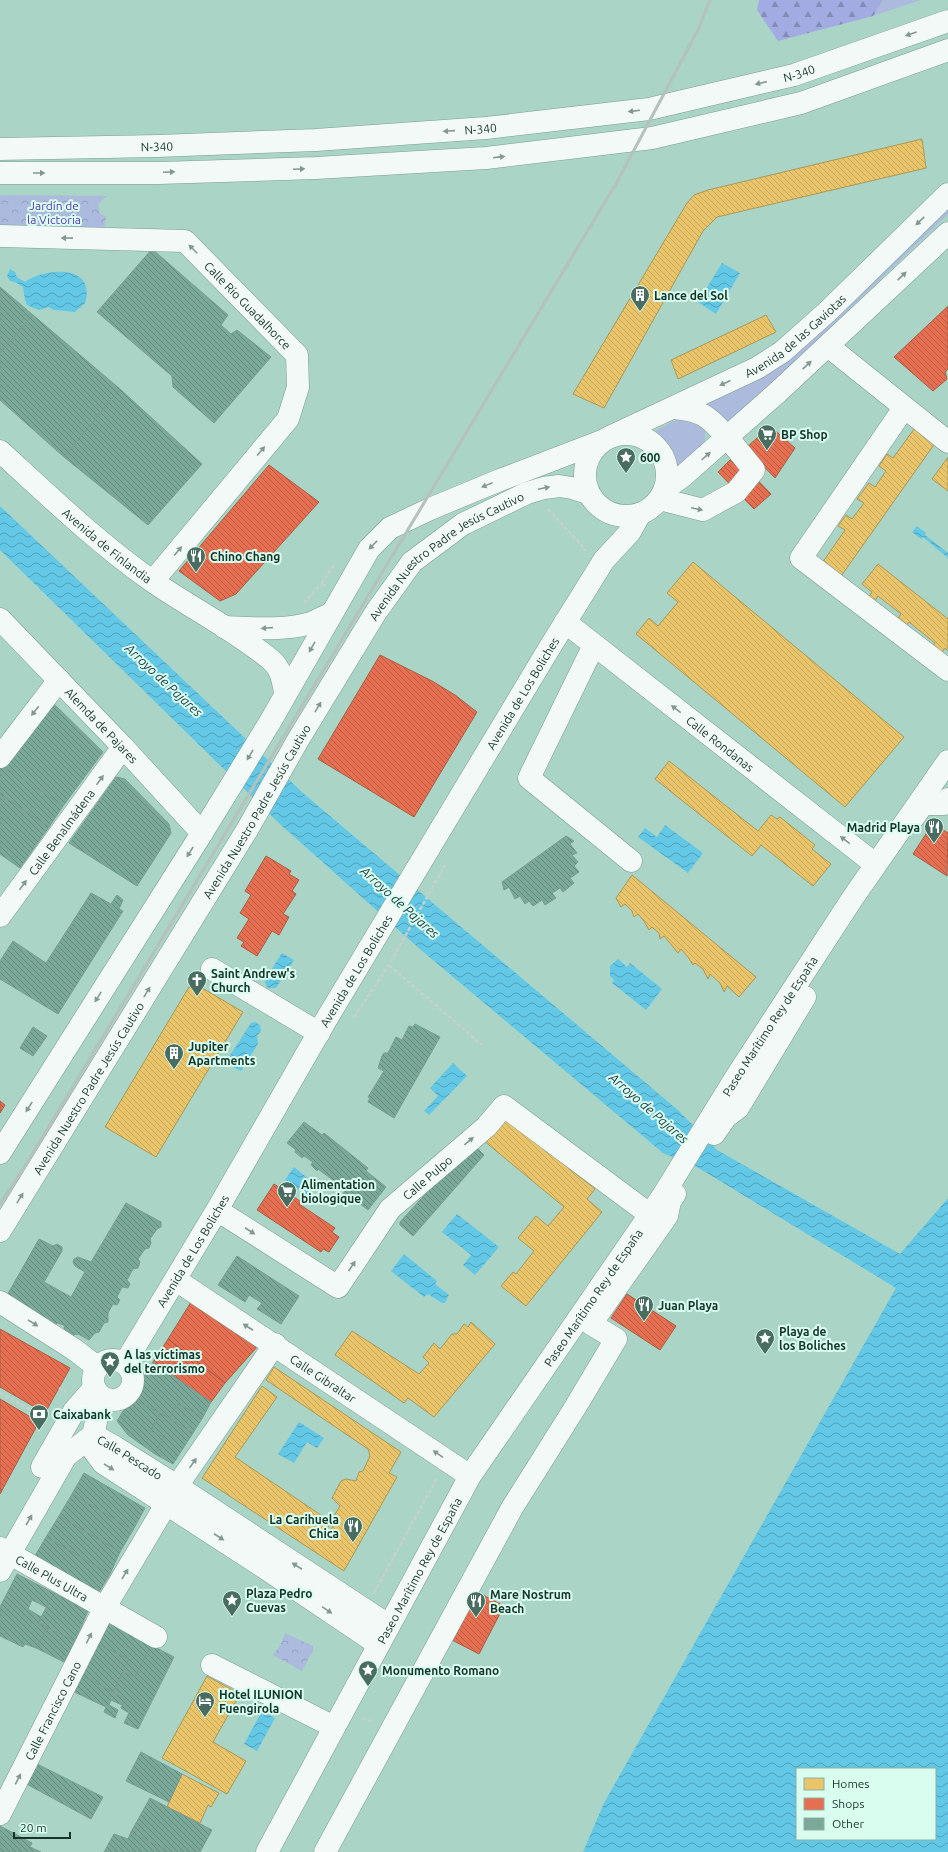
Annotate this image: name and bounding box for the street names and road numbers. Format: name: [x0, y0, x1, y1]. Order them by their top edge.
street label: N-340: [782, 62, 817, 84]
street label: N-340: [464, 120, 498, 136]
street label: N-340: [141, 139, 174, 153]
street label: Calle Rio Guadalhorce: [202, 259, 294, 352]
street label: Avenida de las Gaviotas: [743, 291, 848, 379]
street label: Avenida Nuestro Padre Jesús Cautivo: [366, 489, 526, 622]
street label: Avenida de Finlandia: [60, 505, 154, 585]
street label: Avenida de Los Boliches: [484, 635, 561, 751]
street label: Alemda de Pajares: [63, 685, 141, 765]
street label: Calle Rondanas: [684, 713, 757, 774]
street label: Avenida Nuestro Padre Jesús Cautivo: [200, 722, 313, 901]
street label: Calle Benalmádena: [26, 786, 97, 877]
street label: Avenida de Los Boliches: [317, 912, 394, 1029]
street label: Paseo Marítimo Rey de España: [719, 954, 820, 1098]
street label: Avenida Nuestro Padre Jesús Cautivo: [30, 999, 146, 1176]
street label: Calle Pulpo: [400, 1153, 454, 1202]
street label: Avenida de Los Boliches: [154, 1192, 231, 1309]
street label: Paseo Marítimo Rey de España: [541, 1226, 645, 1369]
street label: Calle Gibraltar: [288, 1352, 359, 1405]
street label: Calle Pescado: [95, 1432, 165, 1482]
street label: Paseo Marítimo Rey de España: [374, 1495, 464, 1646]
street label: Calle Plus Ultra: [14, 1552, 91, 1603]
street label: Calle Francisco Cano: [22, 1659, 83, 1762]

